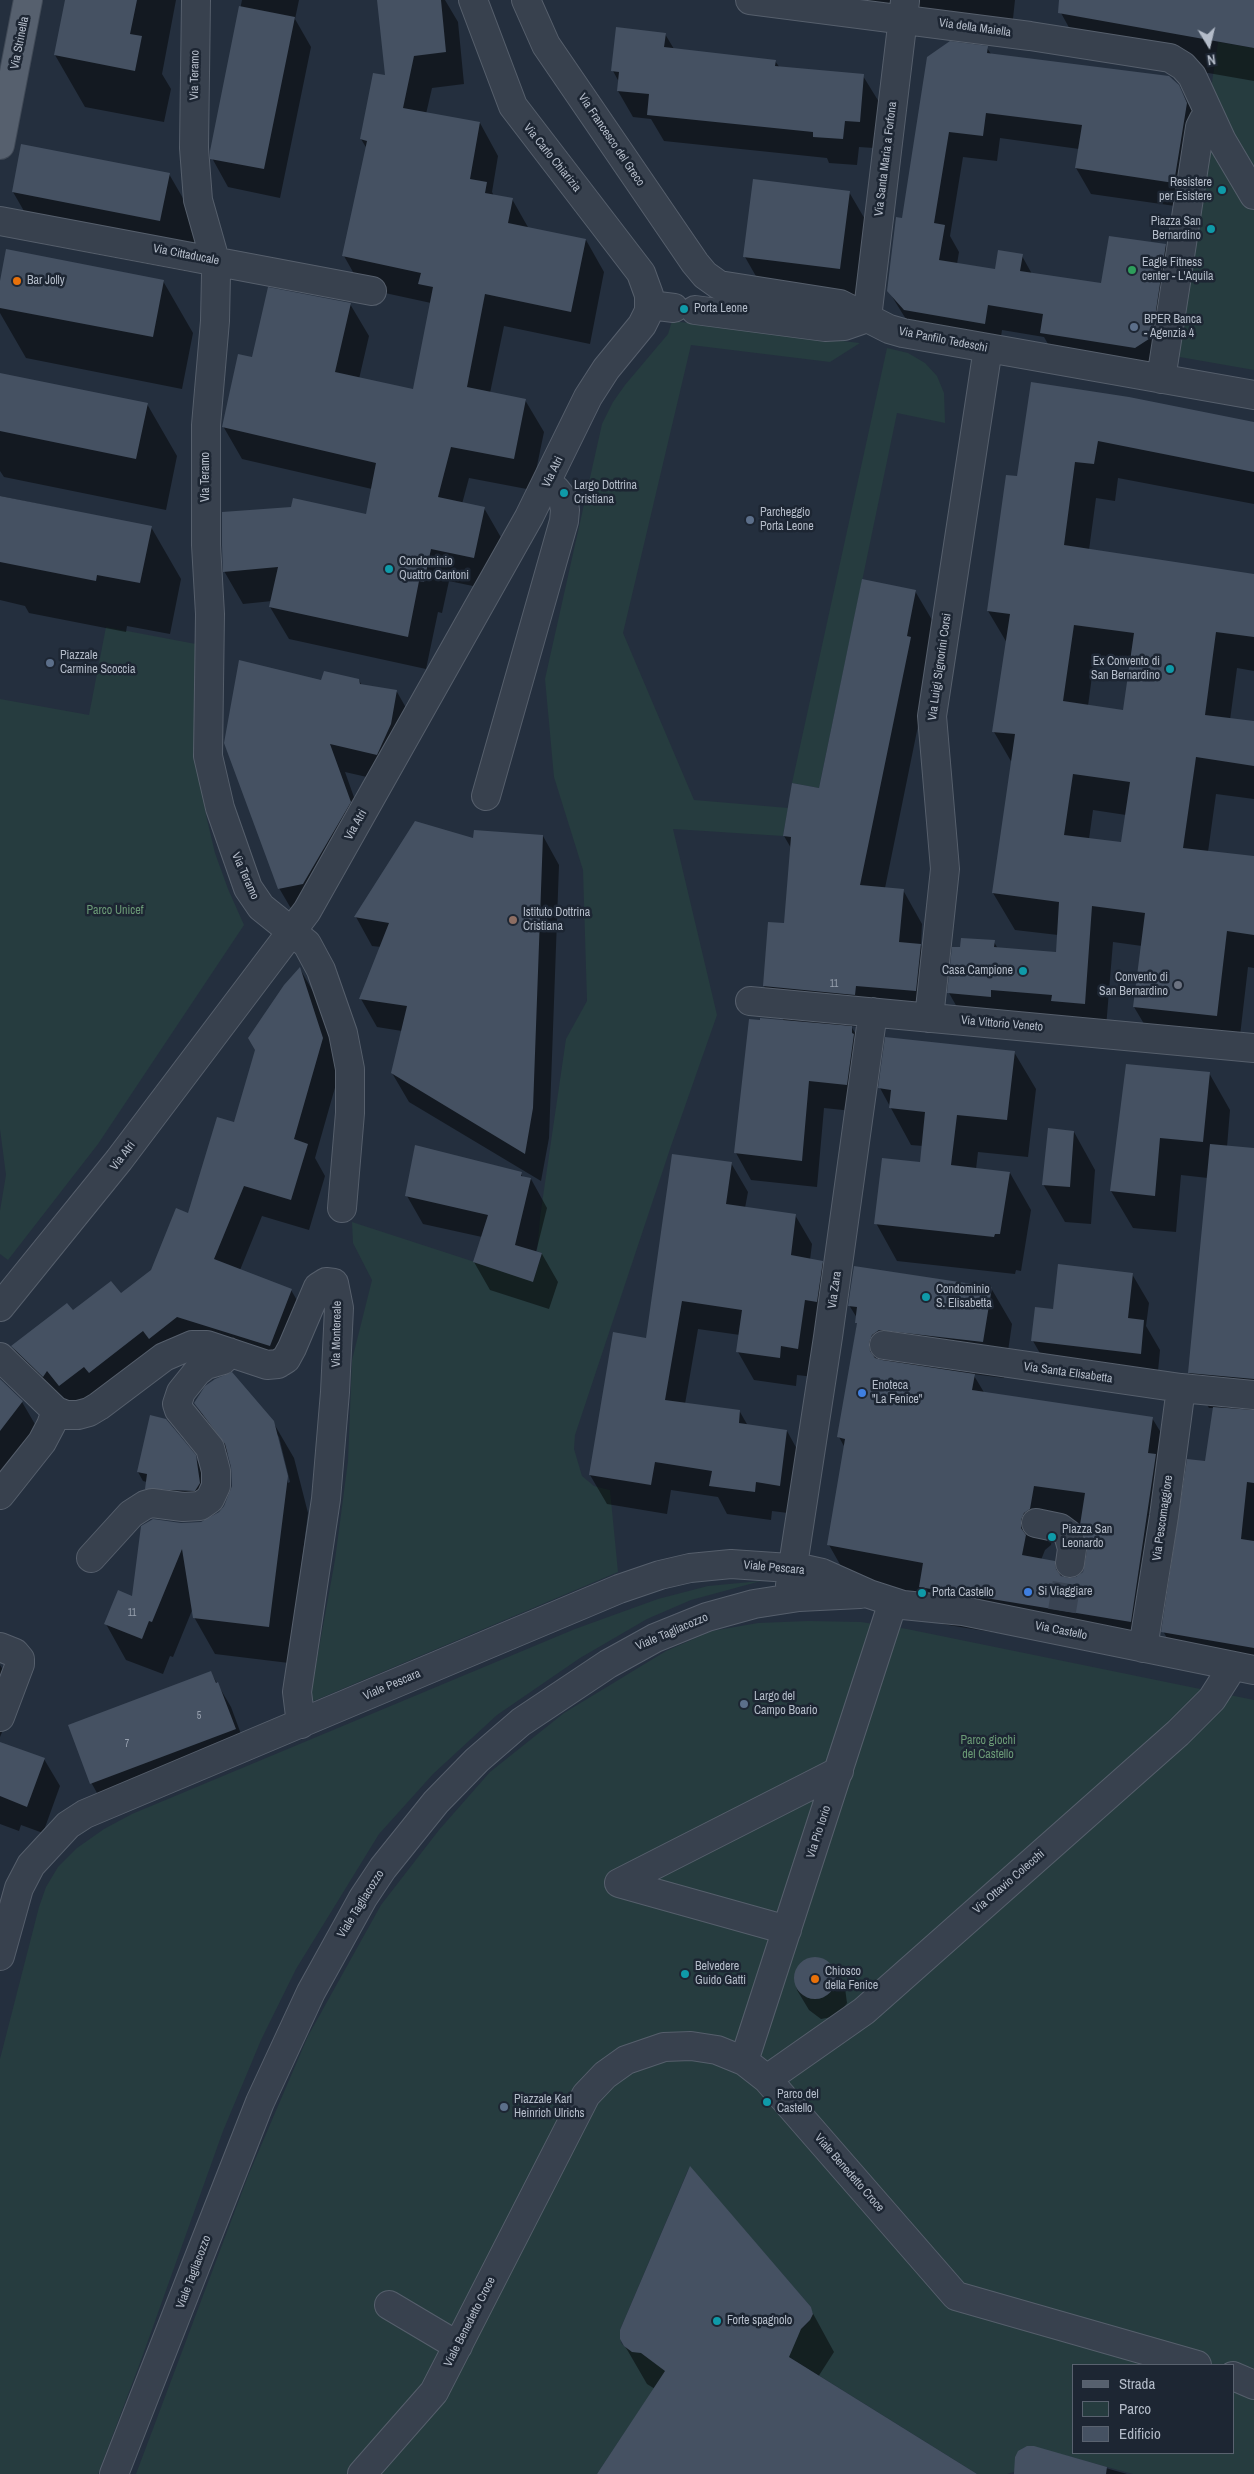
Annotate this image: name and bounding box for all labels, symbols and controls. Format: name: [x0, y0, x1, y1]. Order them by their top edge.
street label: Via Strinella: [8, 15, 32, 71]
street label: Via della Maiella: [938, 16, 1012, 40]
north arrow: [1184, 20, 1234, 70]
street label: Via Teramo: [187, 50, 203, 100]
text: N: [1206, 50, 1217, 69]
street label: Via Francesco del Greco: [575, 91, 647, 189]
street label: Via Santa Maria a Forfona: [872, 101, 900, 217]
street label: Via Carlo Chiarizia: [520, 121, 584, 195]
place label: Resistere per Esistere: [1159, 176, 1212, 204]
marker: Resistere per Esistere: [1216, 184, 1228, 196]
place label: Piazza San Bernardino: [1151, 215, 1201, 243]
marker: Piazza San Bernardino: [1205, 223, 1217, 235]
street label: Via Cittaducale: [152, 242, 220, 268]
place label: Eagle Fitness center - L'Aquila: [1142, 256, 1213, 284]
marker: Eagle Fitness center - L'Aquila: [1126, 264, 1138, 276]
place label: Bar Jolly: [27, 274, 65, 288]
marker: Bar Jolly: [11, 275, 23, 287]
place label: Porta Leone: [694, 302, 748, 316]
marker: Porta Leone: [678, 303, 690, 315]
place label: BPER Banca - Agenzia 4: [1144, 313, 1201, 341]
marker: BPER Banca - Agenzia 4: [1128, 321, 1140, 333]
street label: Via Panfilo Tedeschi: [897, 324, 989, 356]
street label: Via Teramo: [199, 452, 213, 502]
street label: Via Atri: [539, 454, 567, 490]
place label: Largo Dottrina Cristiana: [574, 479, 637, 507]
marker: Largo Dottrina Cristiana: [558, 487, 570, 499]
place label: Parcheggio Porta Leone: [760, 506, 814, 534]
marker: Parcheggio Porta Leone: [744, 514, 756, 526]
place label: Condominio Quattro Cantoni: [399, 555, 469, 583]
marker: Condominio Quattro Cantoni: [383, 563, 395, 575]
street label: Via Luigi Signorini Corsi: [925, 612, 955, 722]
place label: Piazzale Carmine Scoccia: [60, 649, 135, 677]
place label: Ex Convento di San Bernardino: [1091, 655, 1160, 683]
marker: Piazzale Carmine Scoccia: [44, 657, 56, 669]
marker: Ex Convento di San Bernardino: [1164, 663, 1176, 675]
street label: Via Atri: [342, 807, 370, 843]
street label: Via Teramo: [228, 850, 262, 902]
park label: Parco Unicef: [87, 904, 143, 918]
place label: Istituto Dottrina Cristiana: [523, 906, 590, 934]
marker: Istituto Dottrina Cristiana: [507, 914, 519, 926]
place label: Casa Campione: [942, 964, 1013, 978]
marker: Casa Campione: [1017, 965, 1029, 977]
place label: Convento di San Bernardino: [1099, 971, 1168, 999]
house number: 11: [830, 978, 838, 990]
marker: Convento di San Bernardino: [1172, 979, 1184, 991]
street label: Via Vittorio Veneto: [960, 1013, 1044, 1035]
street label: Via Atri: [107, 1139, 139, 1173]
street label: Via Zara: [825, 1270, 845, 1310]
place label: Condominio S. Elisabetta: [936, 1283, 992, 1311]
marker: Condominio S. Elisabetta: [920, 1291, 932, 1303]
street label: Via Montereale: [329, 1301, 345, 1367]
street label: Via Santa Elisabetta: [1023, 1360, 1113, 1386]
place label: Enoteca "La Fenice": [872, 1379, 922, 1407]
marker: Enoteca "La Fenice": [856, 1387, 868, 1399]
street label: Via Pescomaggiore: [1150, 1474, 1176, 1562]
place label: Piazza San Leonardo: [1062, 1523, 1112, 1551]
marker: Piazza San Leonardo: [1046, 1531, 1058, 1543]
street label: Viale Pescara: [743, 1558, 805, 1578]
place label: Si Viaggiare: [1038, 1585, 1093, 1599]
place label: Porta Castello: [932, 1586, 994, 1600]
marker: Si Viaggiare: [1022, 1586, 1034, 1598]
marker: Porta Castello: [916, 1587, 928, 1599]
house number: 11: [128, 1607, 136, 1619]
street label: Viale Tagliacozzo: [634, 1610, 710, 1654]
street label: Via Castello: [1034, 1619, 1088, 1643]
street label: Viale Pescara: [361, 1666, 423, 1704]
place label: Largo del Campo Boario: [754, 1690, 817, 1718]
marker: Largo del Campo Boario: [738, 1698, 750, 1710]
house number: 5: [197, 1710, 201, 1722]
park label: Parco giochi del Castello: [960, 1734, 1016, 1762]
house number: 7: [125, 1738, 129, 1750]
street label: Via Pio Iorio: [804, 1804, 834, 1860]
street label: Via Ottavio Colecchi: [970, 1847, 1048, 1917]
street label: Viale Tagliacozzo: [334, 1867, 388, 1941]
place label: Belvedere Guido Gatti: [695, 1960, 746, 1988]
place label: Chiosco della Fenice: [825, 1965, 878, 1993]
marker: Belvedere Guido Gatti: [679, 1968, 691, 1980]
marker: Chiosco della Fenice: [809, 1973, 821, 1985]
place label: Parco del Castello: [777, 2088, 819, 2116]
place label: Piazzale Karl Heinrich Ulrichs: [514, 2093, 585, 2121]
marker: Parco del Castello: [761, 2096, 773, 2108]
marker: Piazzale Karl Heinrich Ulrichs: [498, 2101, 510, 2113]
street label: Viale Benedetto Croce: [811, 2131, 887, 2215]
street label: Viale Tagliacozzo: [173, 2233, 215, 2311]
street label: Viale Benedetto Croce: [441, 2275, 499, 2369]
place label: Forte spagnolo: [727, 2314, 792, 2328]
marker: Forte spagnolo: [711, 2315, 723, 2327]
legend: [1072, 2364, 1234, 2454]
text: Strada: [1119, 2373, 1155, 2394]
text: Parco: [1119, 2398, 1151, 2419]
text: Edificio: [1119, 2423, 1161, 2444]

